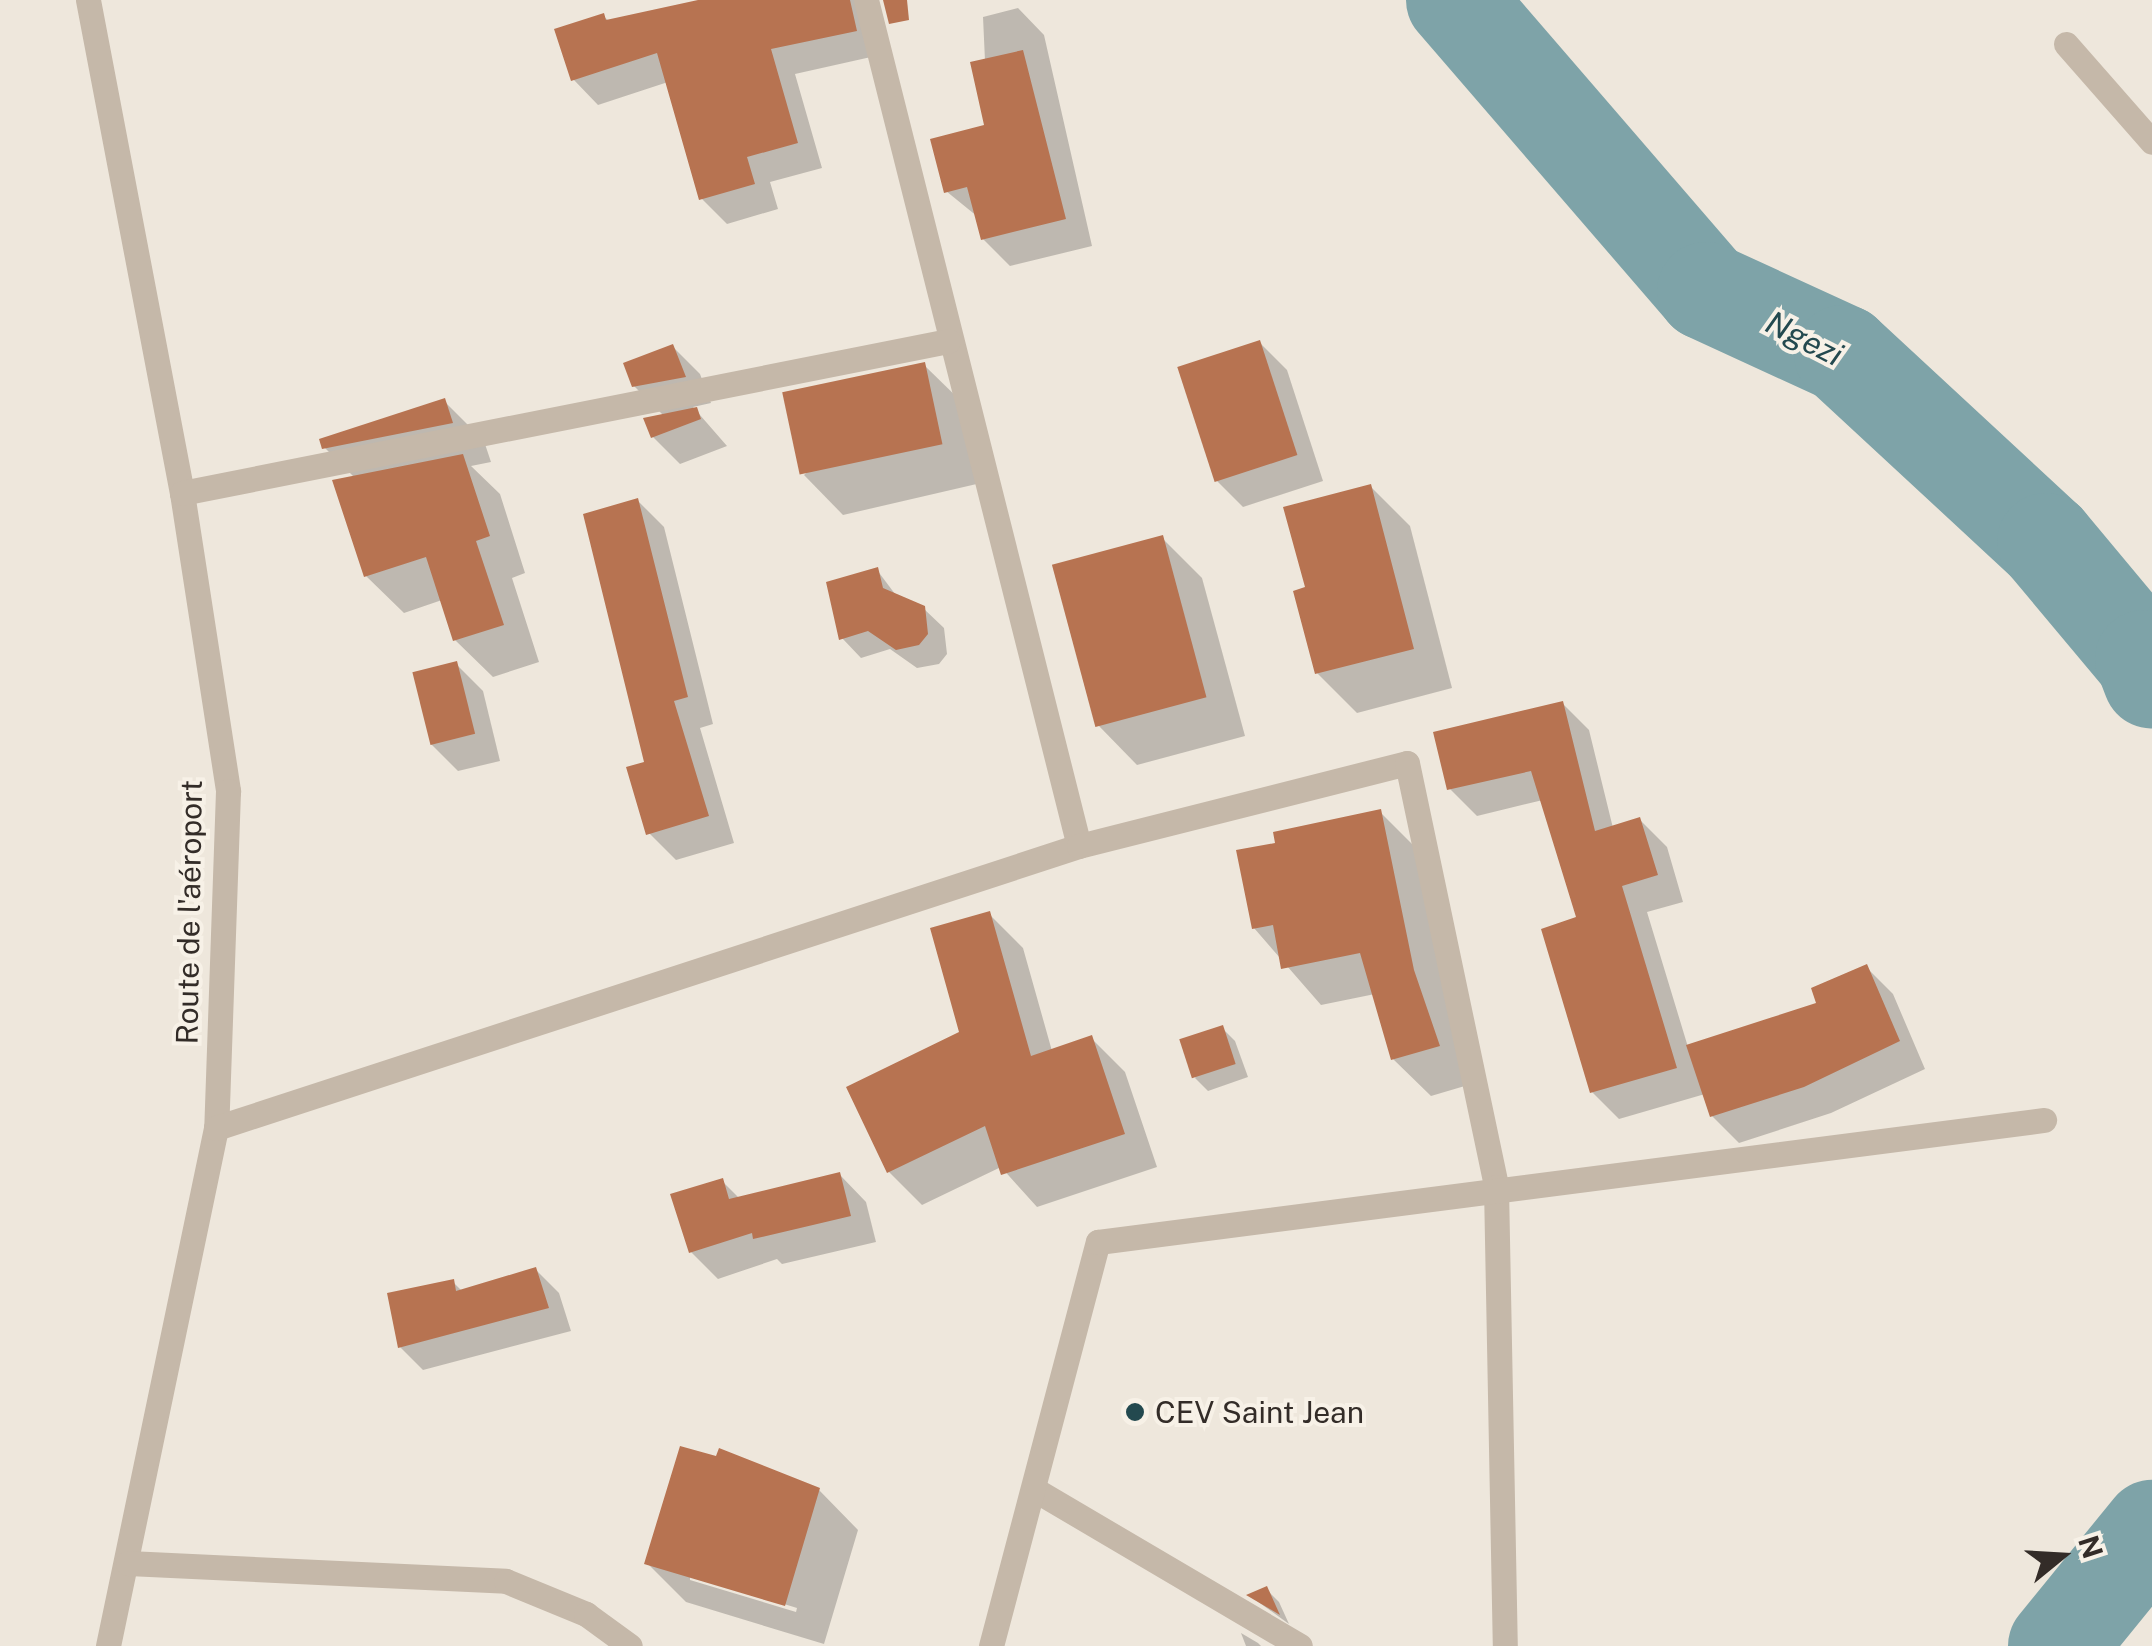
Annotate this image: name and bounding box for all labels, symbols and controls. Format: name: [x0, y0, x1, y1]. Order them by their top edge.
water label: Ngezi: [1759, 303, 1849, 375]
street label: Route de l'aéroport: [169, 779, 209, 1045]
place label: CEV Saint Jean: [1155, 1394, 1364, 1430]
marker: CEV Saint Jean: [1124, 1401, 1146, 1423]
north arrow: [2012, 1506, 2112, 1606]
text: N: [2072, 1531, 2110, 1562]

